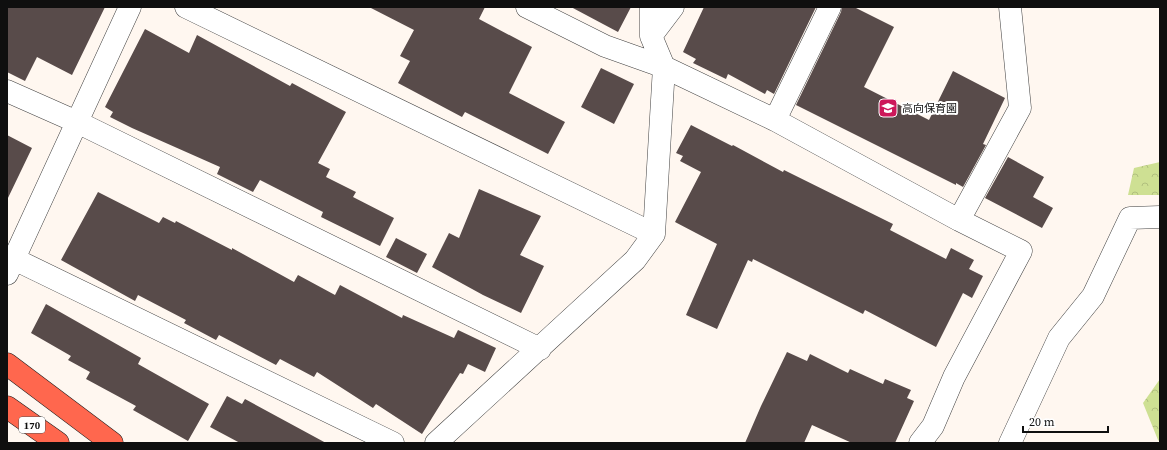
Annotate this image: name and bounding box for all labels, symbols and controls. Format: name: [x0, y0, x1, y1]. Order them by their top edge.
school or university icon: 高向保育園: [877, 97, 899, 119]
place label: 高向保育園: [902, 101, 957, 116]
scale bar: [1023, 408, 1108, 434]
text: 20 m: [1029, 414, 1055, 430]
road number: 170: [19, 417, 45, 433]

